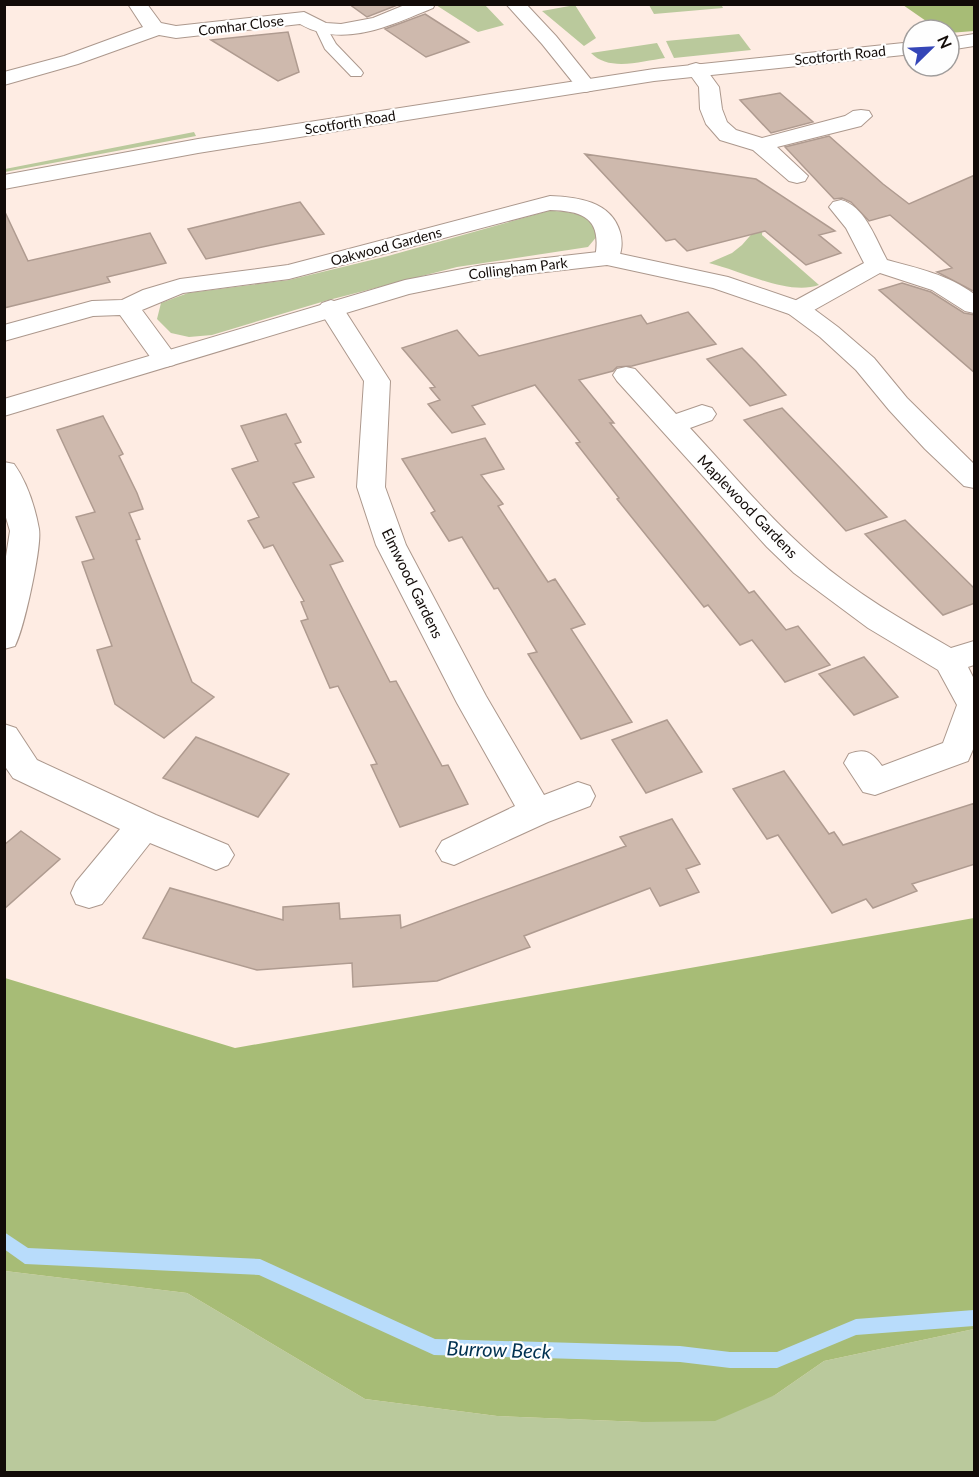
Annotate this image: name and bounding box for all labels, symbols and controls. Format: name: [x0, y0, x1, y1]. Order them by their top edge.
street label: Comhar Close: [197, 11, 285, 39]
north arrow: [901, 18, 961, 78]
text: N: [934, 32, 956, 51]
street label: Scotforth Road: [793, 42, 887, 68]
street label: Scotforth Road: [303, 106, 397, 138]
street label: Oakwood Gardens: [329, 223, 443, 269]
street label: Collingham Park: [468, 253, 569, 282]
street label: Maplewood Gardens: [694, 451, 802, 561]
street label: Elmwood Gardens: [379, 525, 447, 641]
water label: Burrow Beck: [446, 1335, 552, 1363]

